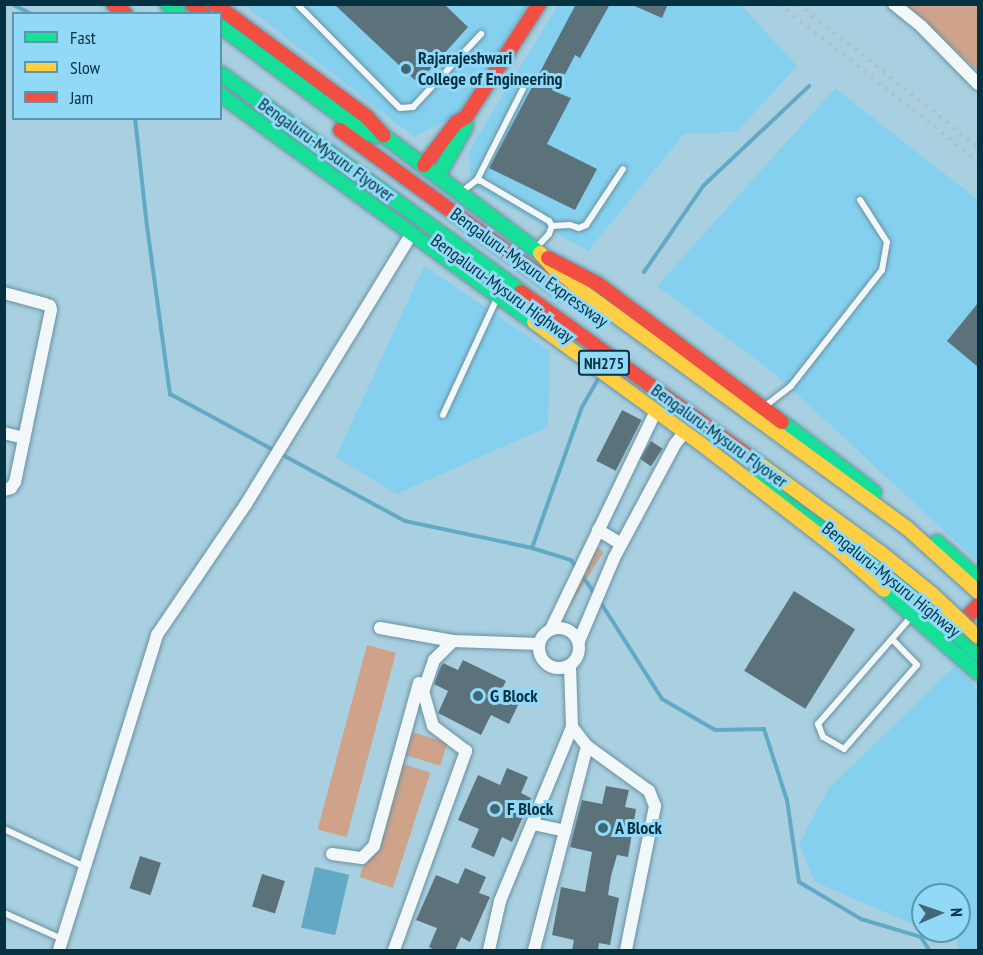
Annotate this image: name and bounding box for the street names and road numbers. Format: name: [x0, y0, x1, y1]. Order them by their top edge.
street label: Bengaluru-Mysuru Flyover: [254, 93, 398, 207]
street label: Bengaluru-Mysuru Expressway: [446, 204, 612, 332]
street label: Bengaluru-Mysuru Highway: [426, 230, 578, 348]
road number: NH275: [577, 350, 631, 376]
street label: Bengaluru-Mysuru Flyover: [647, 379, 791, 493]
street label: Bengaluru-Mysuru Highway: [818, 518, 964, 642]

